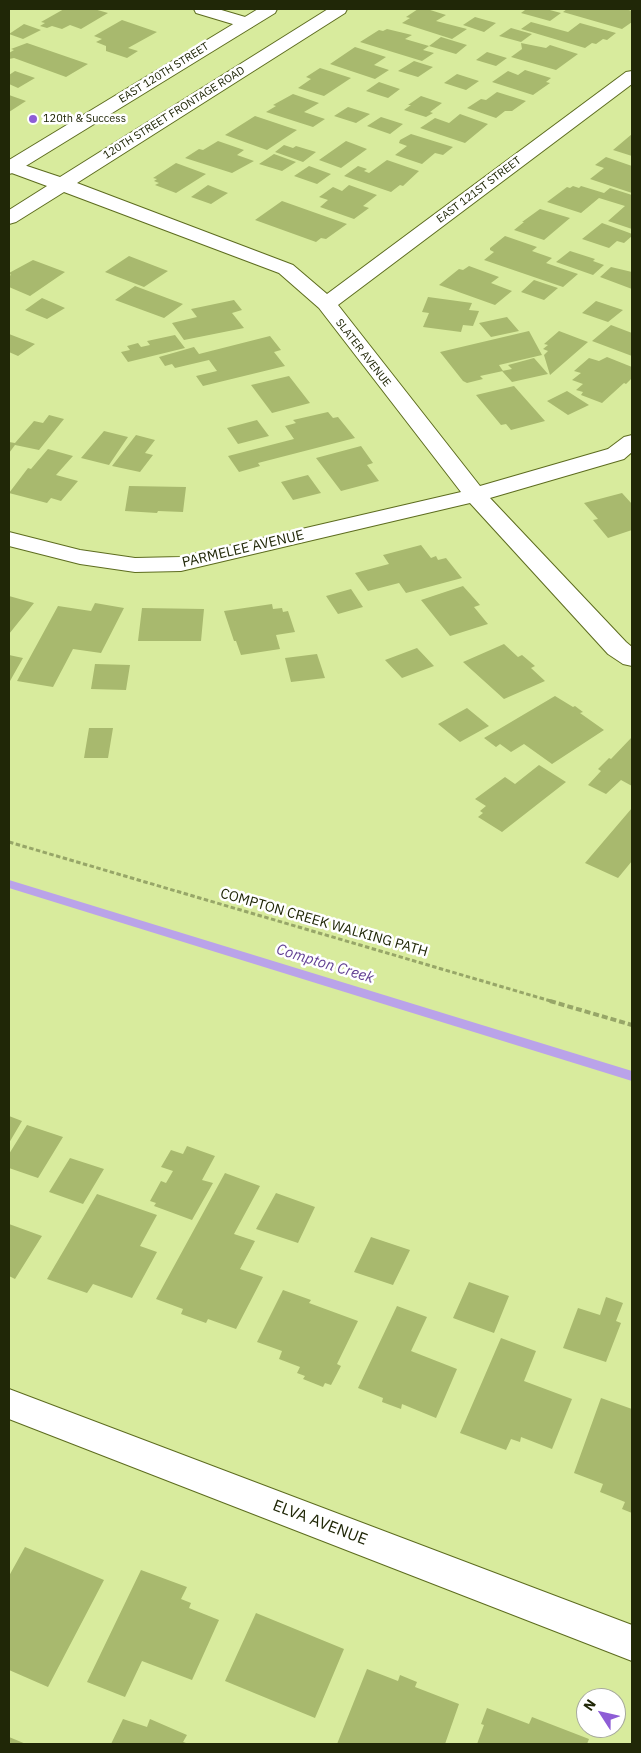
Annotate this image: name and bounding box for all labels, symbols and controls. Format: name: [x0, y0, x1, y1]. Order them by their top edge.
street label: EAST 120TH STREET: [117, 40, 211, 106]
street label: 120TH STREET FRONTAGE ROAD: [101, 64, 247, 162]
place label: 120th & Success: [43, 112, 126, 126]
marker: 120th & Success: [27, 113, 39, 125]
street label: EAST 121ST STREET: [434, 154, 524, 226]
street label: SLATER AVENUE: [333, 317, 393, 389]
street label: PARMELEE AVENUE: [180, 527, 306, 571]
street label: COMPTON CREEK WALKING PATH: [218, 885, 430, 961]
water label: Compton Creek: [274, 941, 376, 987]
street label: ELVA AVENUE: [270, 1496, 370, 1550]
north arrow: [576, 1688, 626, 1738]
text: N: [579, 1696, 600, 1714]

